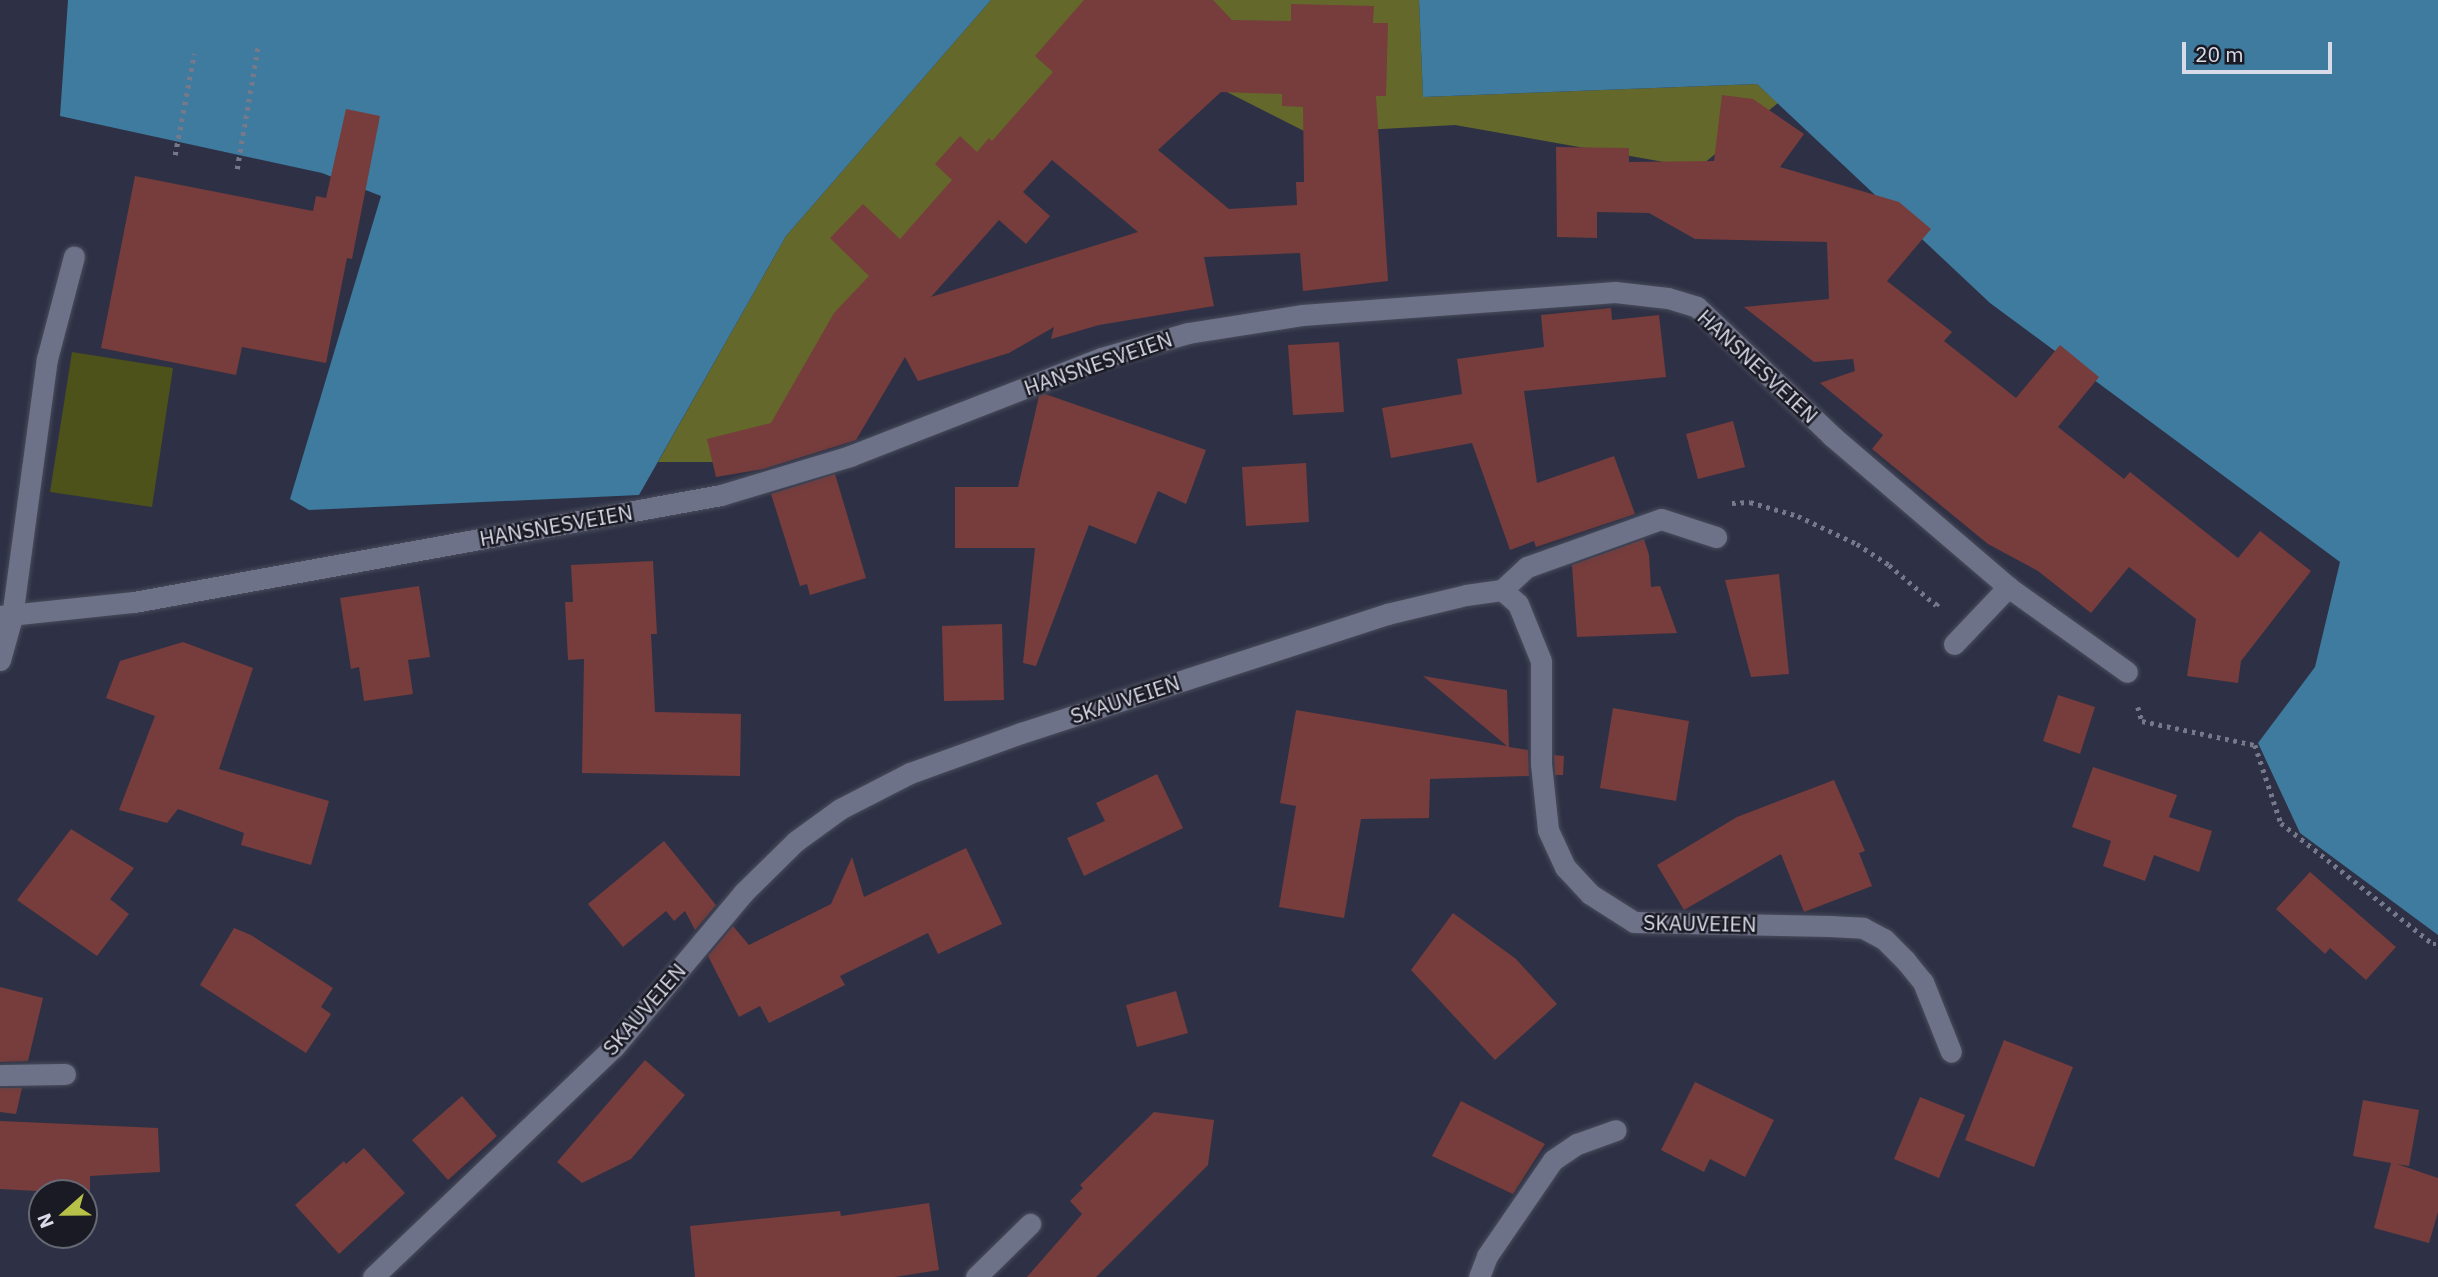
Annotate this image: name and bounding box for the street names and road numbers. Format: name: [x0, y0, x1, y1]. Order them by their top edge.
street label: HANSNESVEIEN: [1693, 304, 1823, 428]
street label: HANSNESVEIEN: [1021, 326, 1175, 400]
street label: HANSNESVEIEN: [477, 499, 635, 551]
street label: SKAUVEIEN: [1067, 669, 1183, 729]
street label: SKAUVEIEN: [1643, 909, 1757, 937]
street label: SKAUVEIEN: [597, 958, 691, 1060]

